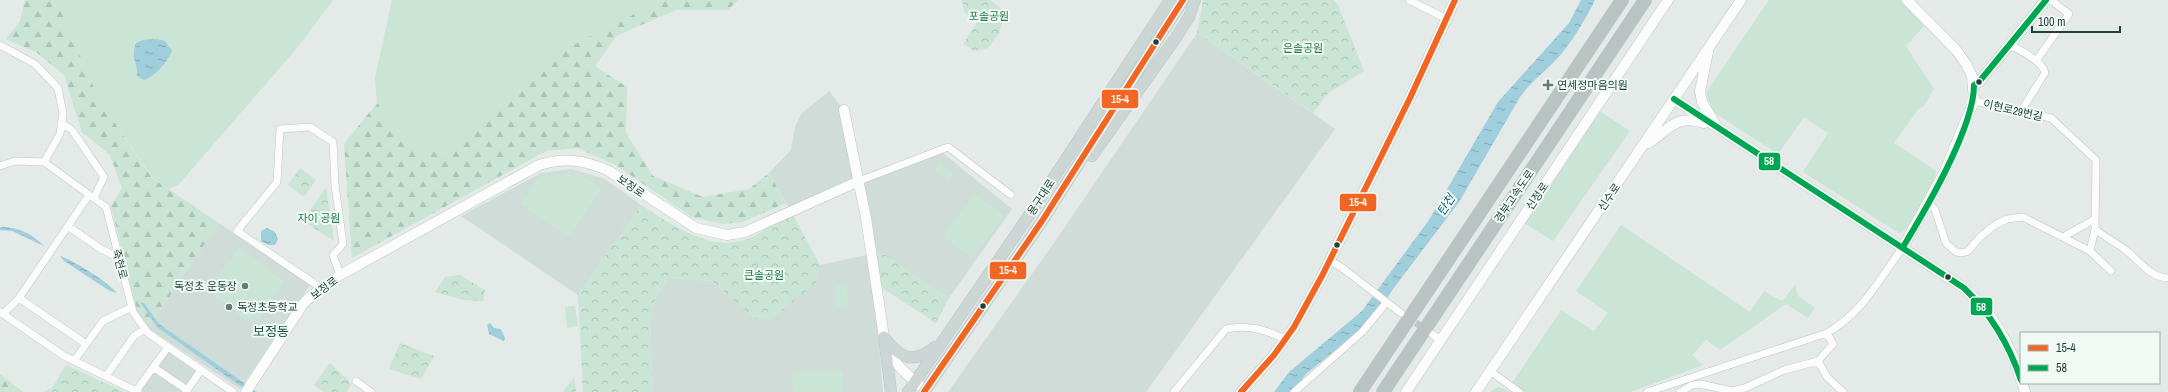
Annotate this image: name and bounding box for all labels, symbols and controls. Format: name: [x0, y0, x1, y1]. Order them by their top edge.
scale bar: [2032, 8, 2120, 34]
park label: 포솔공원: [969, 9, 1009, 23]
text: 100 m: [2038, 14, 2065, 30]
unlabelled marker: [1151, 37, 1161, 47]
park label: 은솔공원: [1283, 41, 1323, 55]
unlabelled marker: [1974, 77, 1984, 87]
place label: 연세정마음의원: [1557, 78, 1628, 92]
marker: 연세정마음의원: [1542, 79, 1554, 91]
line badge: 15-4: [1101, 89, 1139, 109]
text: 15-4: [1111, 92, 1129, 106]
street label: 이현로29번길: [1982, 96, 2044, 124]
line badge: 58: [1758, 152, 1781, 171]
text: 58: [1764, 154, 1774, 168]
street label: 경부고속도로: [1491, 167, 1537, 225]
street label: 보정로: [614, 172, 648, 200]
street label: 용구대로: [1024, 176, 1058, 218]
street label: 신정로: [1523, 179, 1551, 213]
street label: 신수로: [1595, 180, 1623, 214]
water label: 탄천: [1433, 190, 1460, 219]
line badge: 15-4: [1339, 193, 1377, 212]
text: 15-4: [1349, 195, 1367, 209]
park label: 자이 공원: [298, 211, 341, 225]
unlabelled marker: [1332, 240, 1342, 250]
street label: 죽현로: [109, 248, 131, 280]
line badge: 15-4: [989, 261, 1027, 280]
text: 15-4: [999, 263, 1017, 277]
park label: 큰솔공원: [744, 268, 784, 282]
unlabelled marker: [1943, 272, 1953, 282]
street label: 보정로: [308, 273, 340, 303]
place label: 독정초 운동장: [174, 279, 237, 293]
marker: 독정초 운동장: [240, 281, 250, 291]
line badge: 58: [1970, 297, 1993, 316]
place label: 독정초등학교: [237, 300, 298, 314]
text: 58: [1976, 300, 1986, 314]
unlabelled marker: [978, 301, 988, 311]
marker: 독정초등학교: [224, 302, 234, 312]
district label: 보정동: [253, 323, 289, 340]
legend: [2020, 332, 2160, 384]
text: 15-4: [2056, 340, 2076, 356]
text: 58: [2056, 360, 2067, 376]

